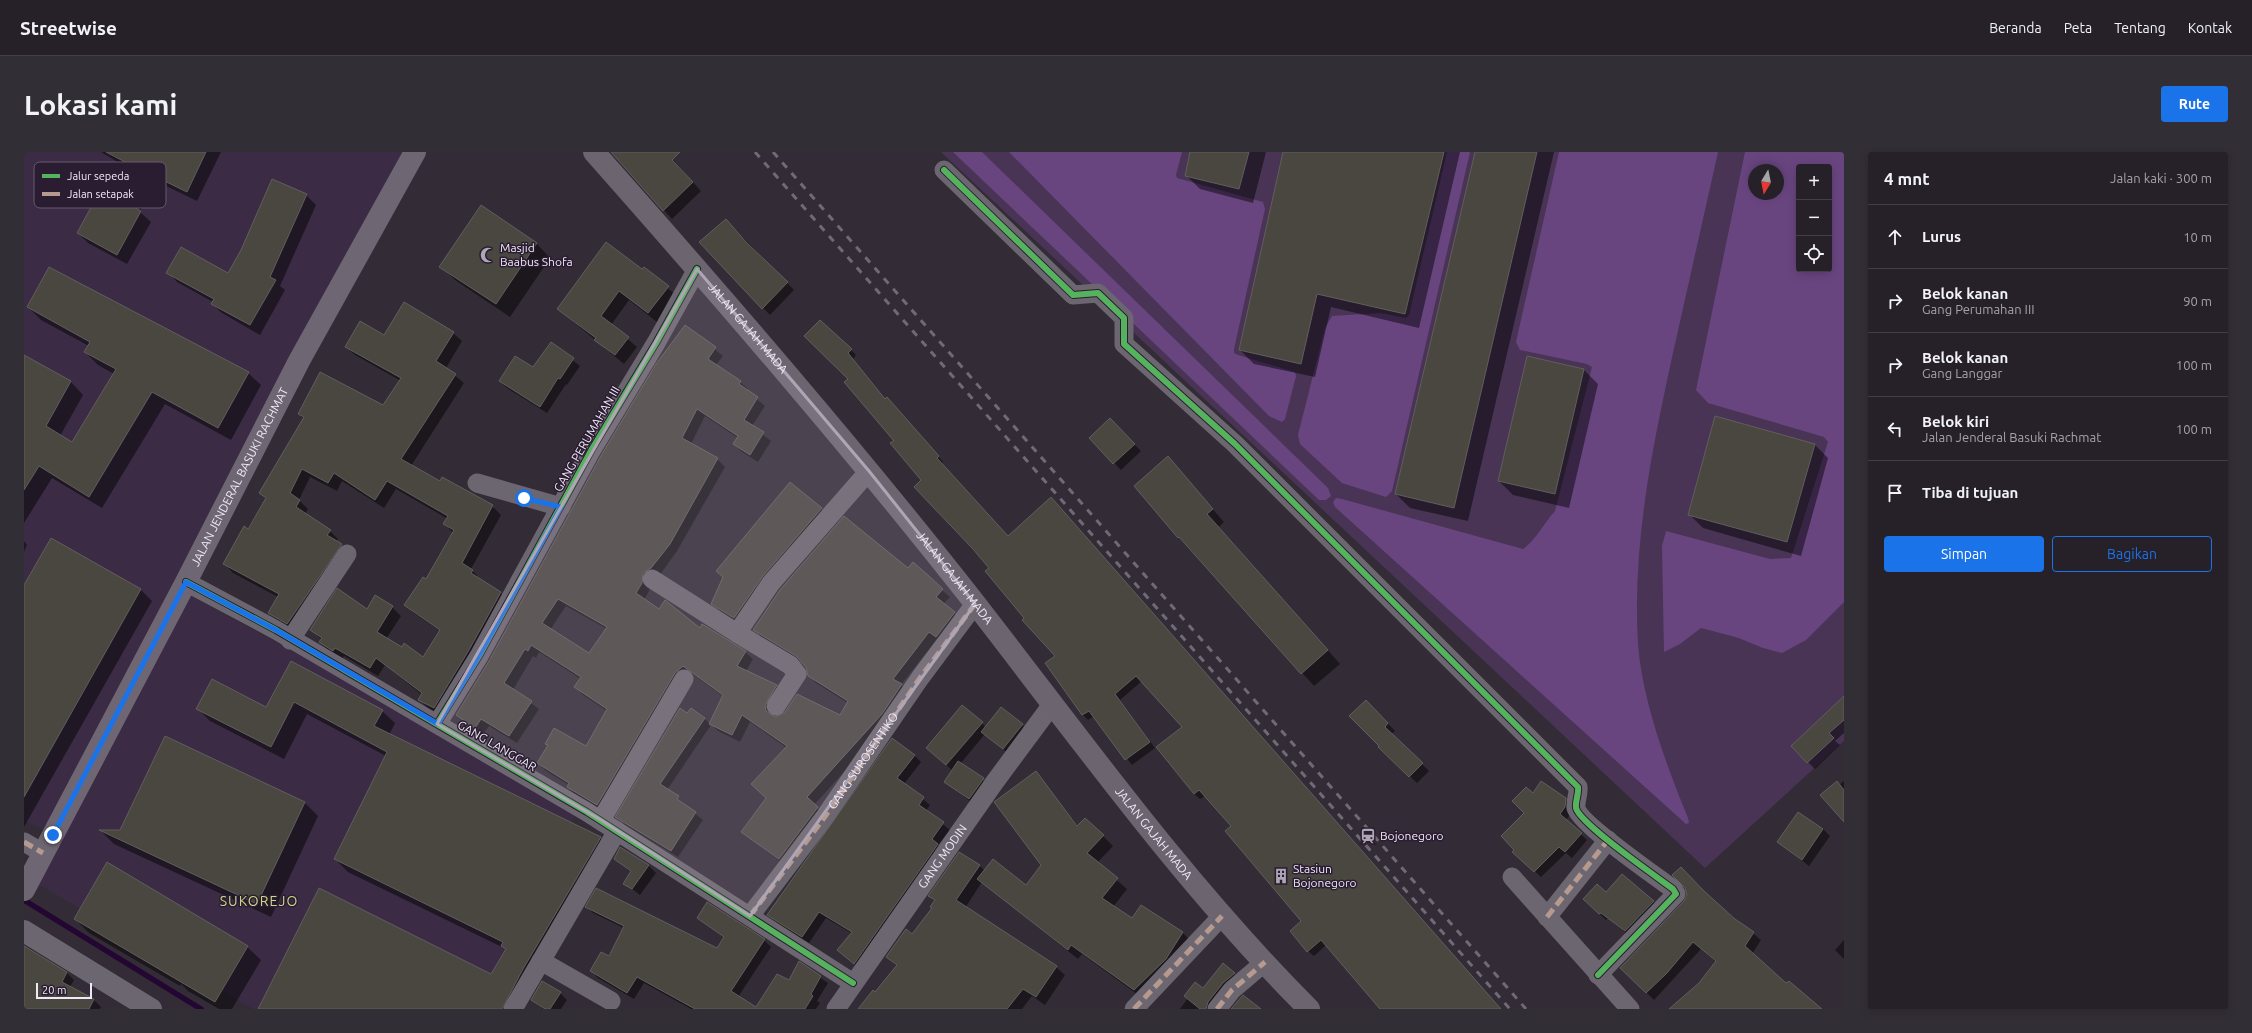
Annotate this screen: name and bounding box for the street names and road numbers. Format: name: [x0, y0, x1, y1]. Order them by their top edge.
street label: JALAN GAJAH MADA: [706, 280, 791, 376]
street label: GANG PERUMAHAN III: [551, 384, 622, 494]
street label: JALAN JENDERAL BASUKI RACHMAT: [188, 385, 290, 568]
street label: JALAN GAJAH MADA: [914, 529, 996, 627]
street label: GANG SUROSENTIKO: [825, 710, 900, 811]
street label: GANG LANGGAR: [455, 718, 539, 774]
street label: JALAN GAJAH MADA: [1113, 784, 1195, 882]
street label: GANG MODIN: [915, 822, 969, 891]

